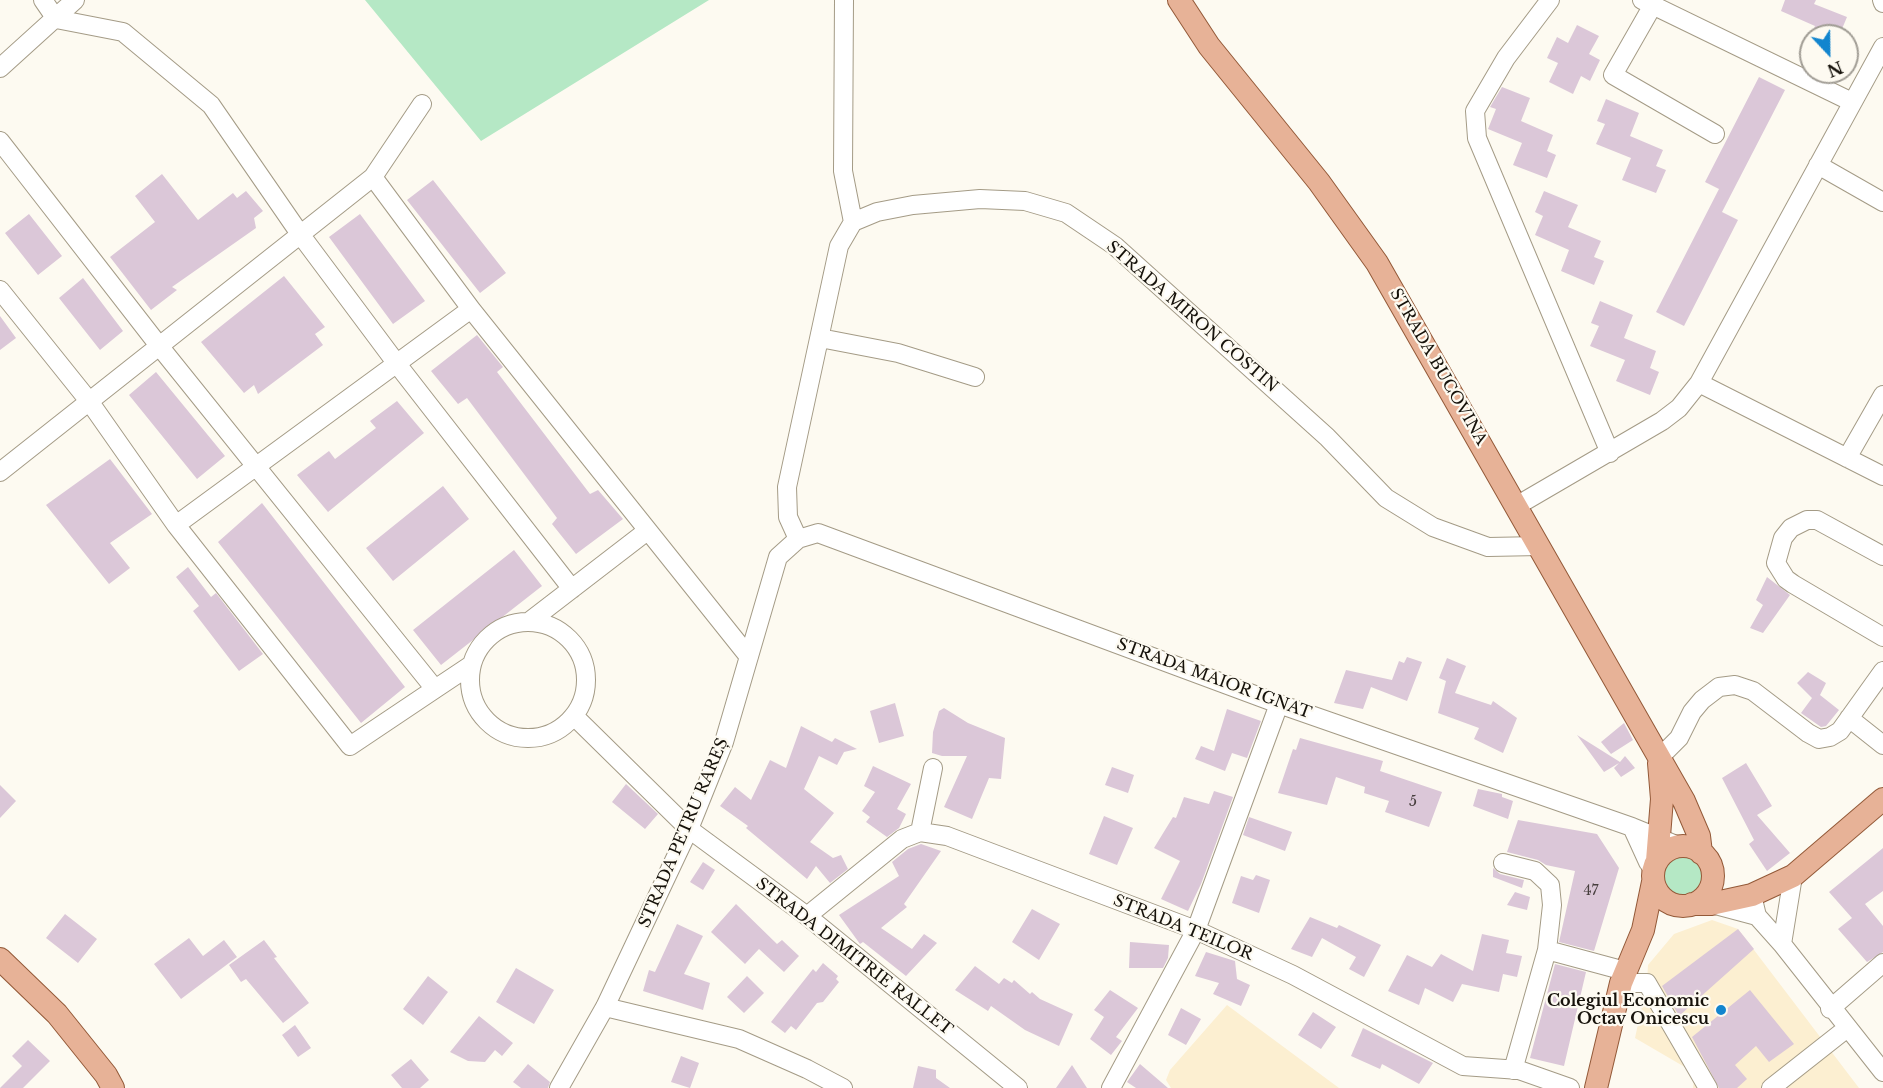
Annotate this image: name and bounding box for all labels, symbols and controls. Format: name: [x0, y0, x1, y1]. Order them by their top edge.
north arrow: [1799, 24, 1859, 84]
text: N: [1824, 57, 1846, 81]
street label: STRADA MIRON COSTIN: [1102, 237, 1282, 397]
street label: STRADA BUCOVINA: [1385, 285, 1491, 449]
street label: STRADA MAIOR IGNAT: [1114, 635, 1314, 723]
street label: STRADA PETRU RAREȘ: [635, 735, 733, 931]
house number: 5: [1409, 794, 1417, 810]
street label: STRADA DIMITRIE RALLET: [752, 874, 956, 1040]
house number: 47: [1583, 883, 1599, 899]
street label: STRADA TEILOR: [1110, 891, 1256, 965]
place label: Colegiul Economic Octav Onicescu: [1547, 991, 1709, 1029]
marker: Colegiul Economic Octav Onicescu: [1714, 1003, 1728, 1017]

